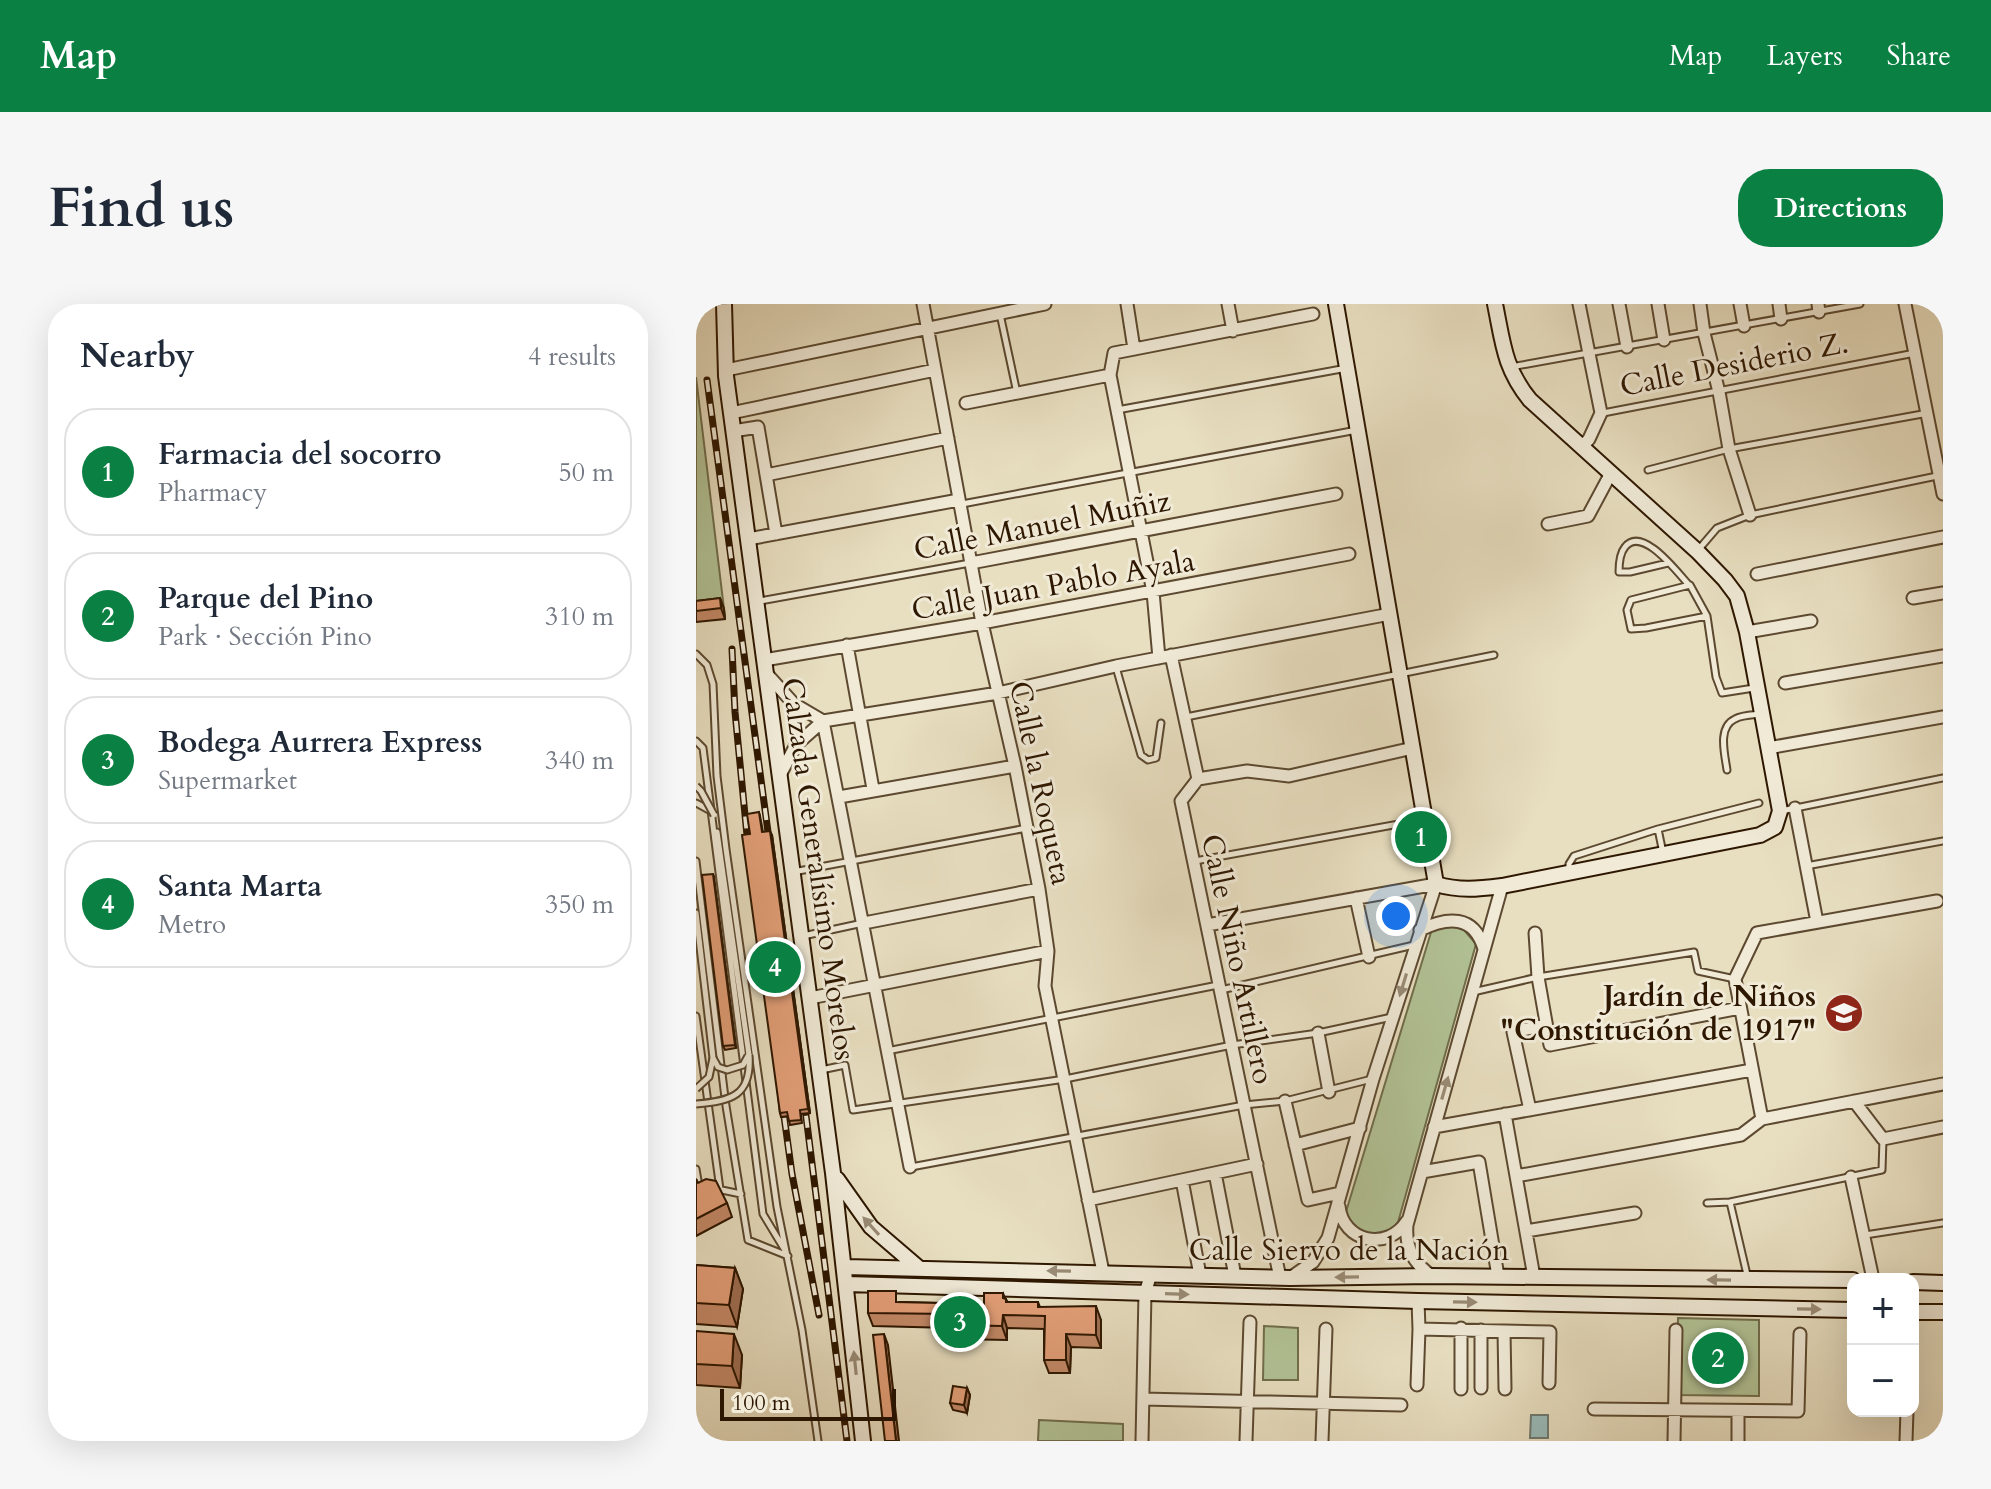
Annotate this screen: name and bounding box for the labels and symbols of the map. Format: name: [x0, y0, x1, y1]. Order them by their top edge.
street label: Calle Desiderio Z.: [1617, 322, 1852, 407]
street label: Calle Manuel Muñiz: [910, 480, 1174, 570]
street label: Calle Juan Pablo Ayala: [908, 540, 1198, 631]
street label: Calzada Generalísimo Morelos: [771, 675, 866, 1063]
street label: Calle la Roqueta: [999, 678, 1082, 889]
pin: 1: [1395, 807, 1447, 867]
street label: Calle Niño Artillero: [1191, 830, 1284, 1088]
your location: [1376, 896, 1416, 936]
pin: 4: [749, 937, 801, 997]
one-way arrow: [1397, 973, 1409, 997]
place label: Jardín de Niños "Constitución de 1917": [1500, 976, 1816, 1051]
school or university icon: Jardín de Niños "Constitución de 1917": [1823, 992, 1865, 1034]
one-way arrow: [1439, 1075, 1452, 1099]
one-way arrow: [863, 1217, 880, 1237]
street label: Calle Siervo de la Nación: [1189, 1230, 1509, 1271]
one-way arrow: [1046, 1265, 1071, 1278]
one-way arrow: [1334, 1271, 1359, 1283]
one-way arrow: [1706, 1274, 1731, 1287]
one-way arrow: [1165, 1288, 1190, 1301]
pin: 3: [934, 1292, 986, 1352]
one-way arrow: [1453, 1296, 1478, 1308]
one-way arrow: [1797, 1303, 1822, 1316]
pin: 2: [1692, 1328, 1744, 1388]
one-way arrow: [849, 1350, 862, 1375]
scale bar: [720, 1385, 896, 1421]

